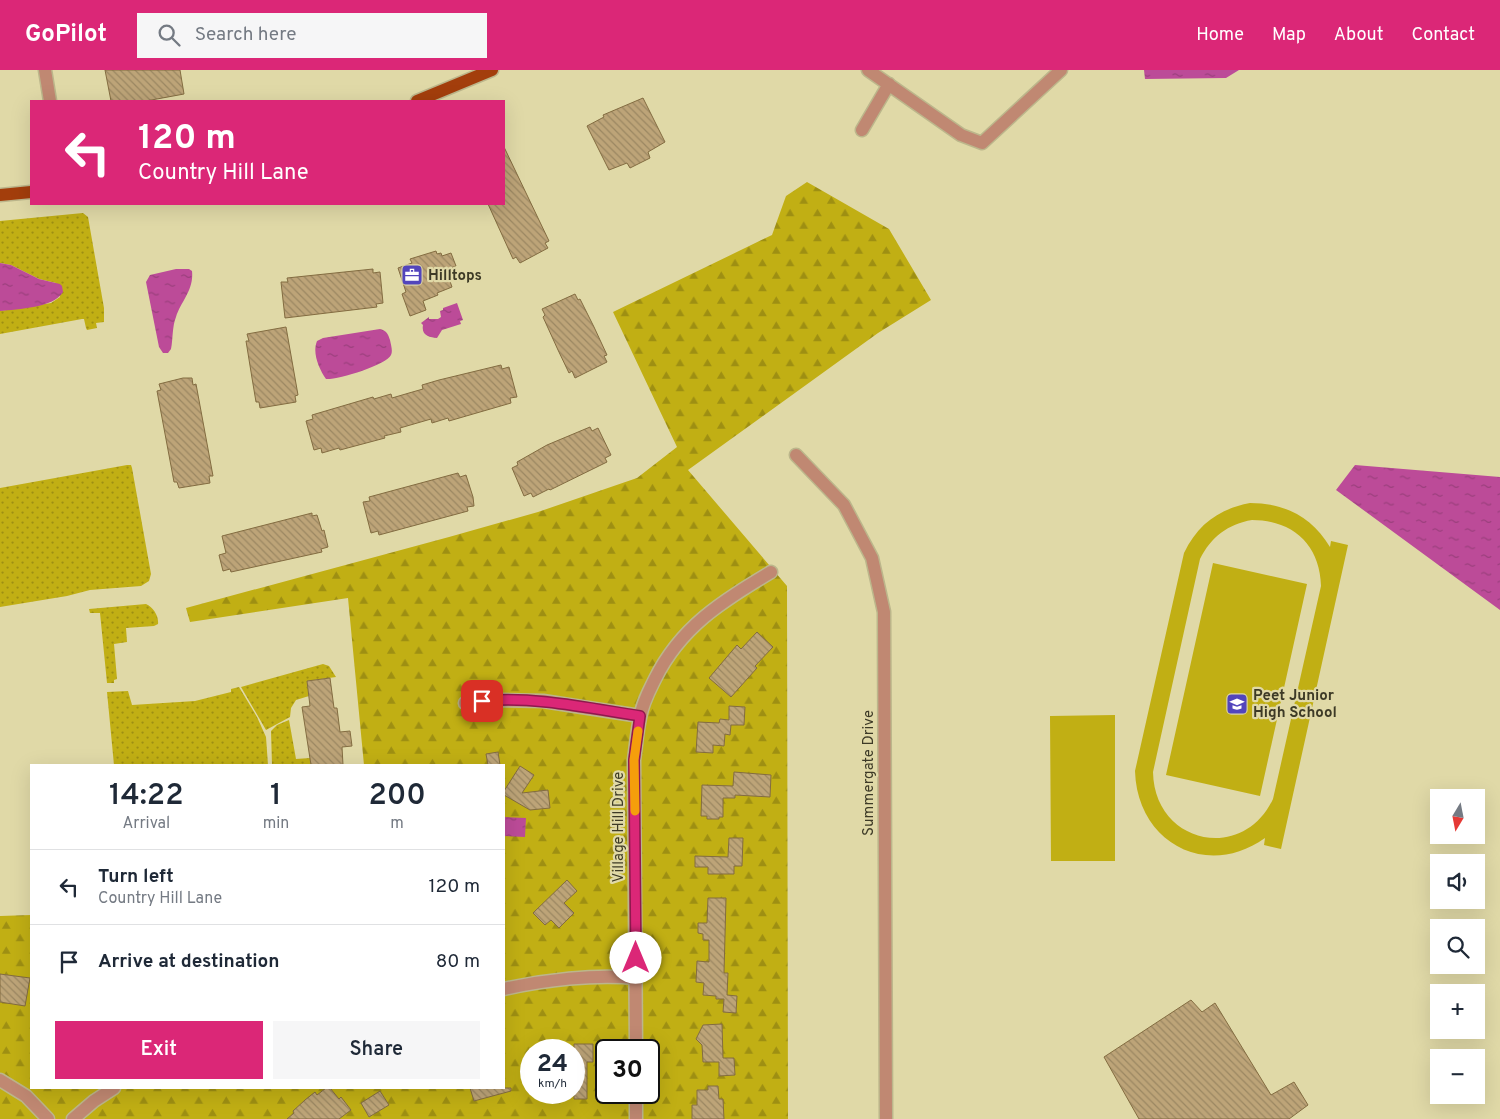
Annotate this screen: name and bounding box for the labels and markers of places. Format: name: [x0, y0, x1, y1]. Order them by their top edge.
office icon: Hilltops: [400, 263, 424, 287]
place label: Hilltops: [428, 267, 482, 286]
pin: [461, 680, 503, 722]
place label: Peet Junior High School: [1253, 687, 1337, 723]
school or university icon: Peet Junior High School: [1225, 692, 1249, 716]

